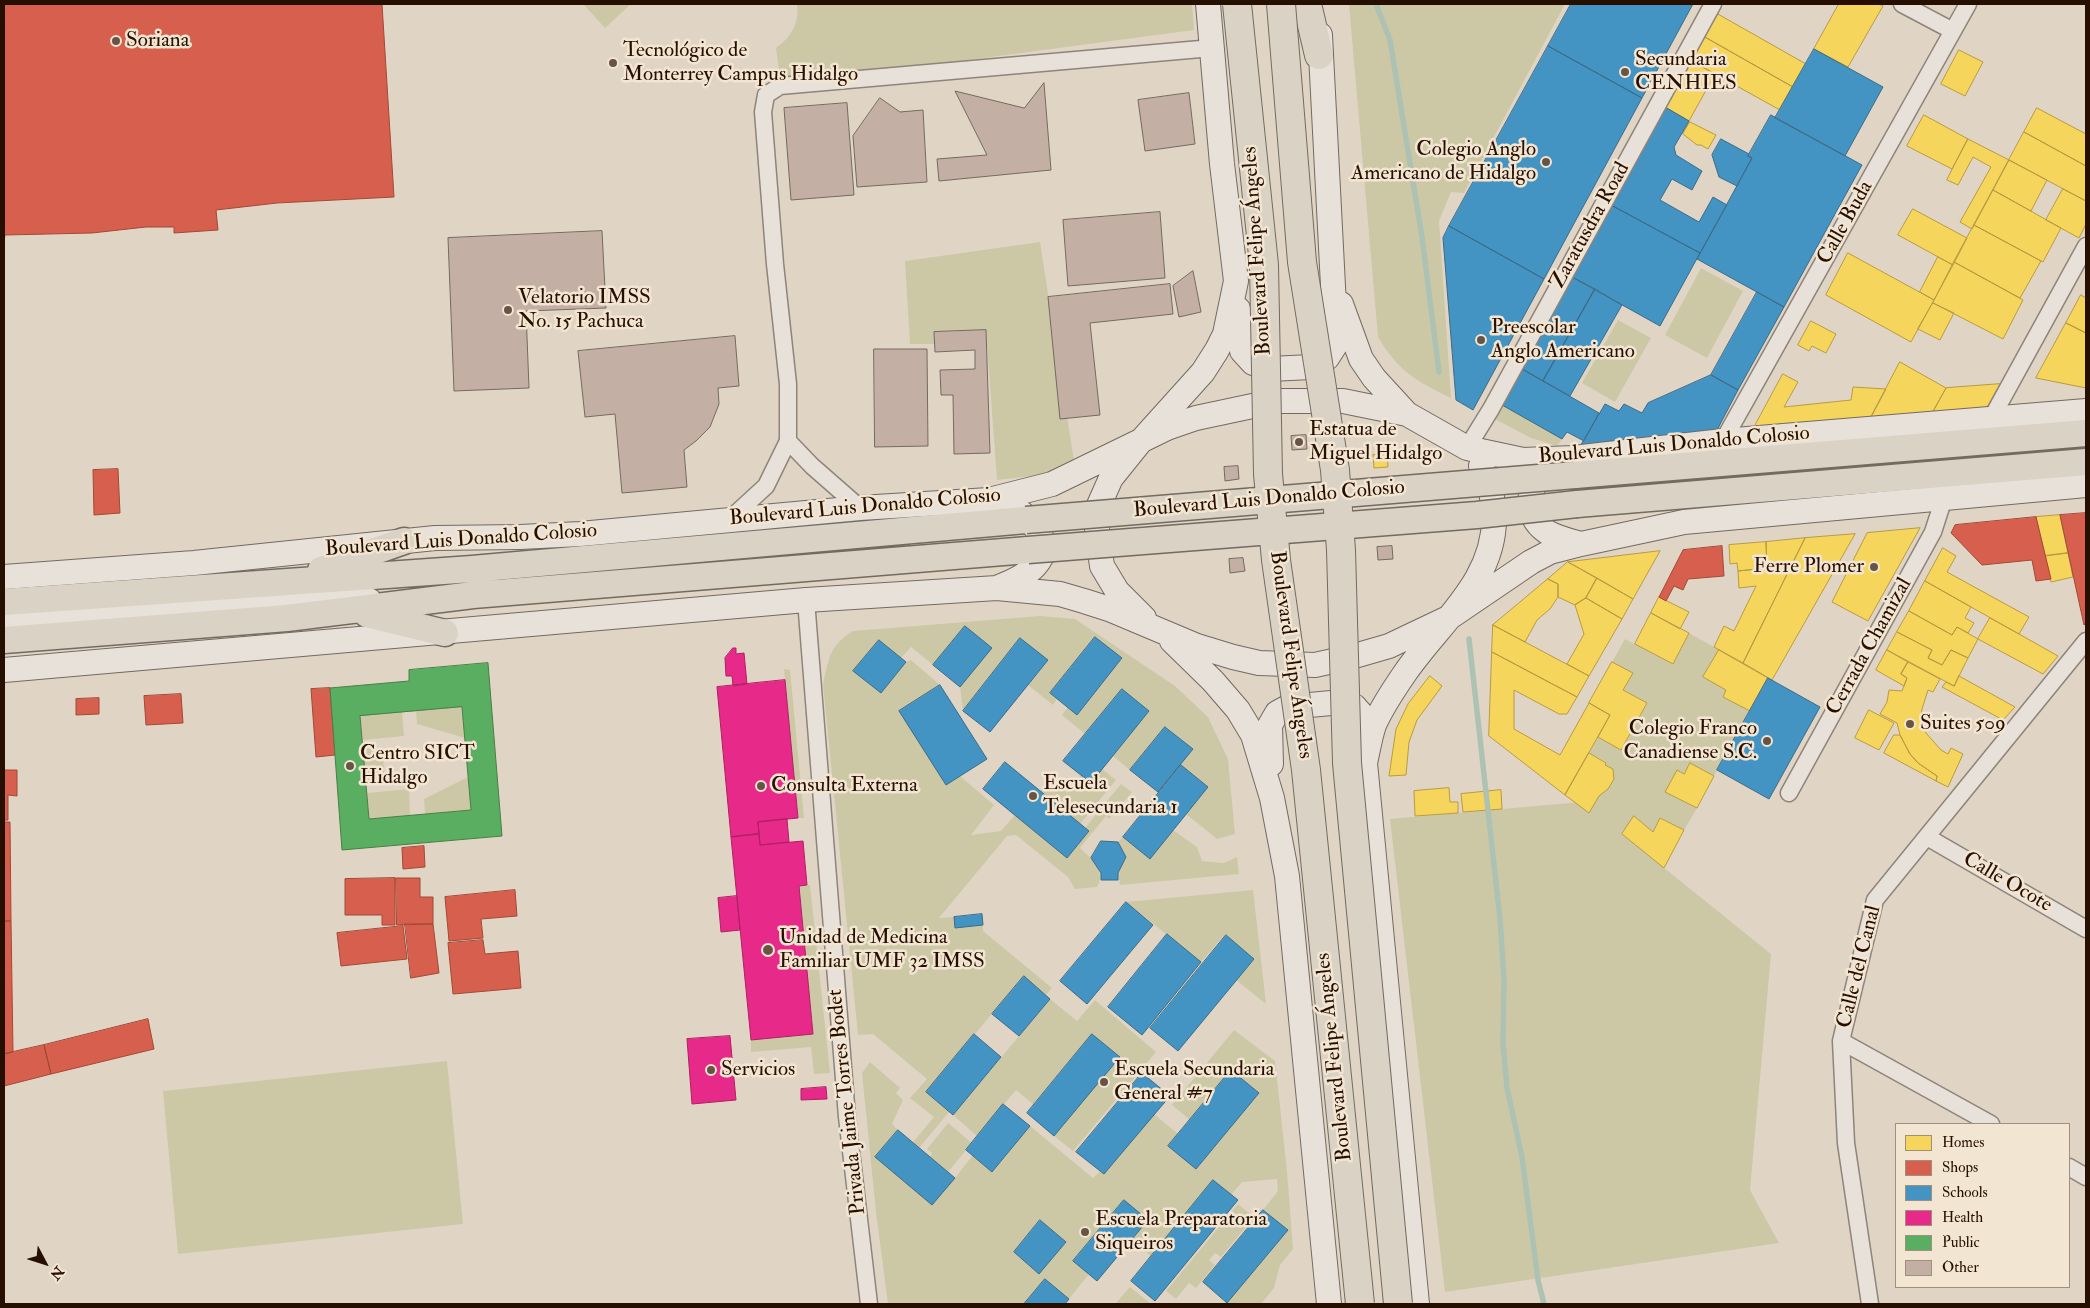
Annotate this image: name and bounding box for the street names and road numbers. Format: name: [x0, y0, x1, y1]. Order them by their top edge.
street label: Boulevard Felipe Ángeles: [1238, 146, 1278, 356]
street label: Zaratusdra Road: [1546, 158, 1636, 294]
street label: Calle Buda: [1813, 177, 1879, 269]
street label: Boulevard Luis Donaldo Colosio: [1537, 422, 1811, 470]
street label: Boulevard Luis Donaldo Colosio: [1132, 476, 1406, 524]
street label: Boulevard Luis Donaldo Colosio: [728, 484, 1002, 532]
street label: Boulevard Luis Donaldo Colosio: [324, 519, 598, 563]
street label: Boulevard Felipe Ángeles: [1263, 549, 1317, 761]
street label: Cerrada Chamizal: [1822, 574, 1918, 720]
street label: Calle Ocote: [1958, 847, 2056, 919]
street label: Calle del Canal: [1833, 903, 1887, 1031]
street label: Boulevard Felipe Ángeles: [1312, 951, 1358, 1163]
street label: Privada Jaime Torres Bodet: [824, 988, 872, 1216]

